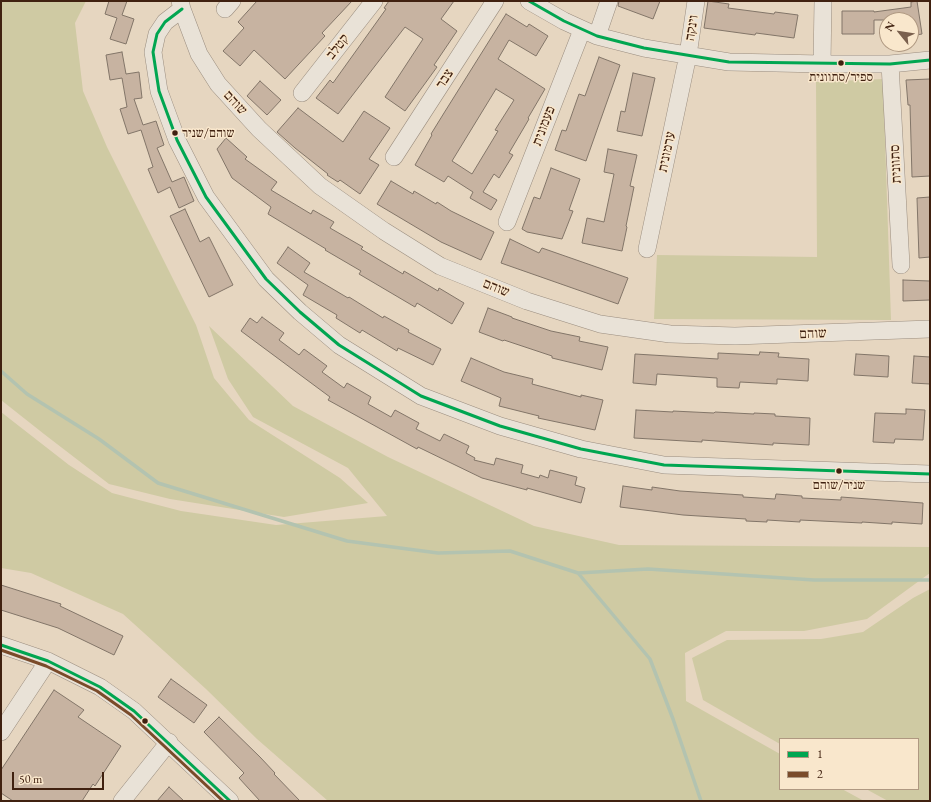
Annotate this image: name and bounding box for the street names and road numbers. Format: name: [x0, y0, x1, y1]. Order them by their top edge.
street label: וינקה: [682, 14, 702, 42]
street label: קטלב: [323, 31, 353, 63]
street label: צבר: [432, 66, 458, 92]
street label: שוהם: [220, 87, 250, 119]
street label: פעמונית: [529, 104, 559, 148]
street label: ערמונית: [655, 130, 679, 174]
street label: סתוונית: [887, 144, 905, 184]
street label: שוהם: [480, 275, 512, 301]
street label: שוהם: [799, 325, 827, 343]

